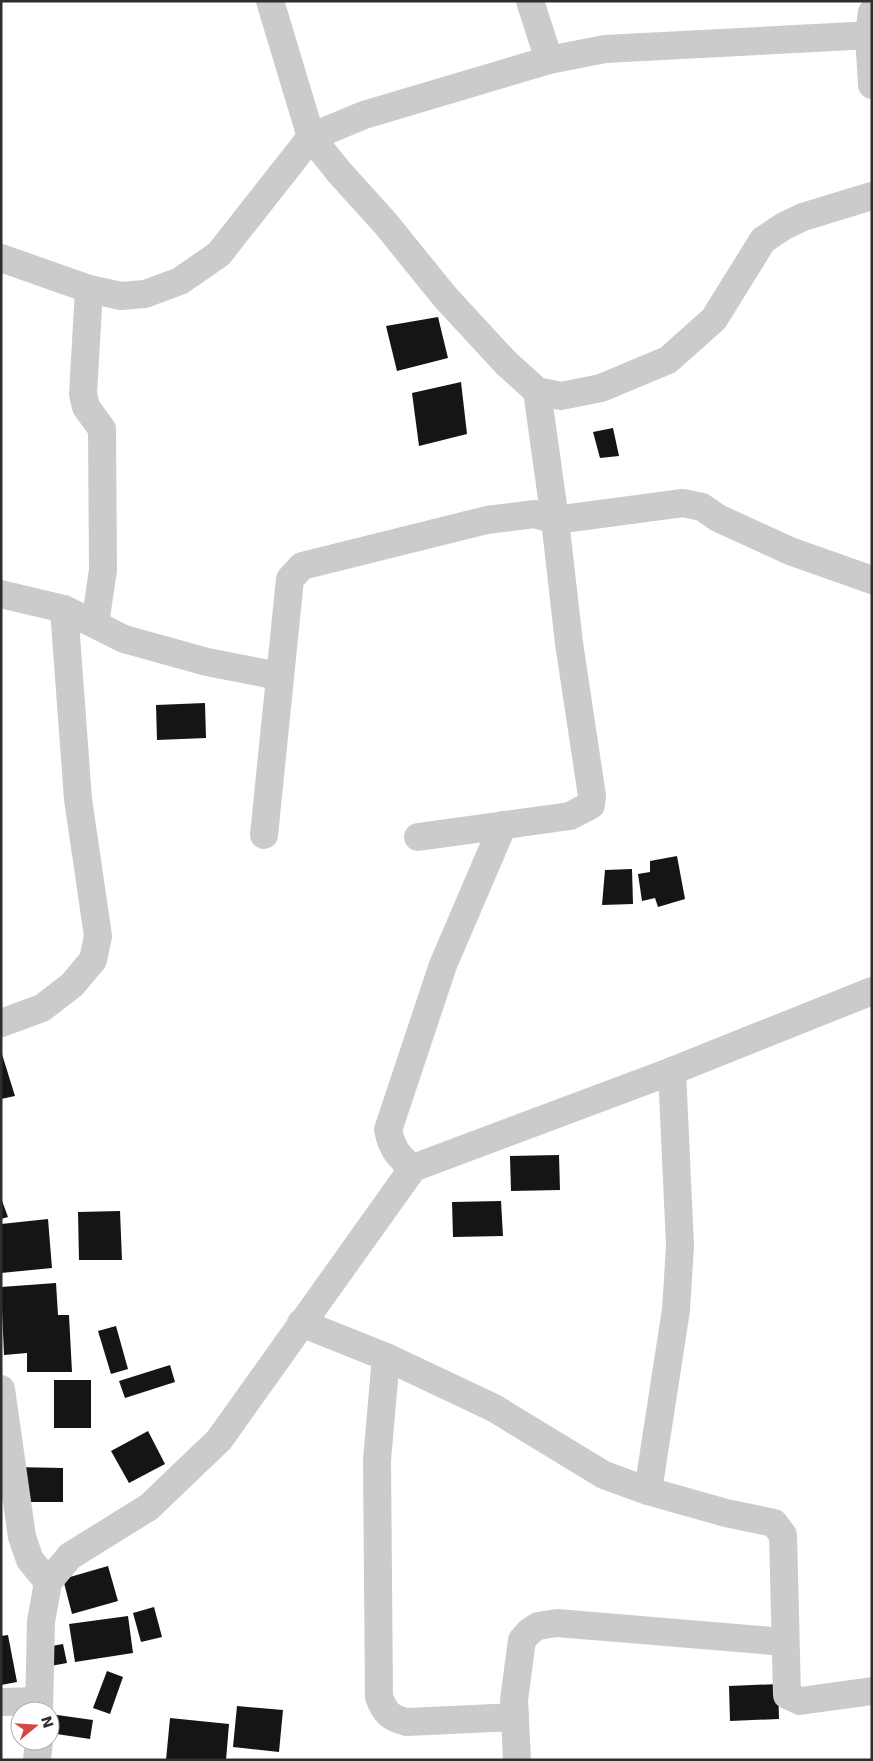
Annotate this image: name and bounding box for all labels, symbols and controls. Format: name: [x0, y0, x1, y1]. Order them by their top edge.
north arrow: [10, 1701, 60, 1751]
text: N: [38, 1714, 57, 1730]

